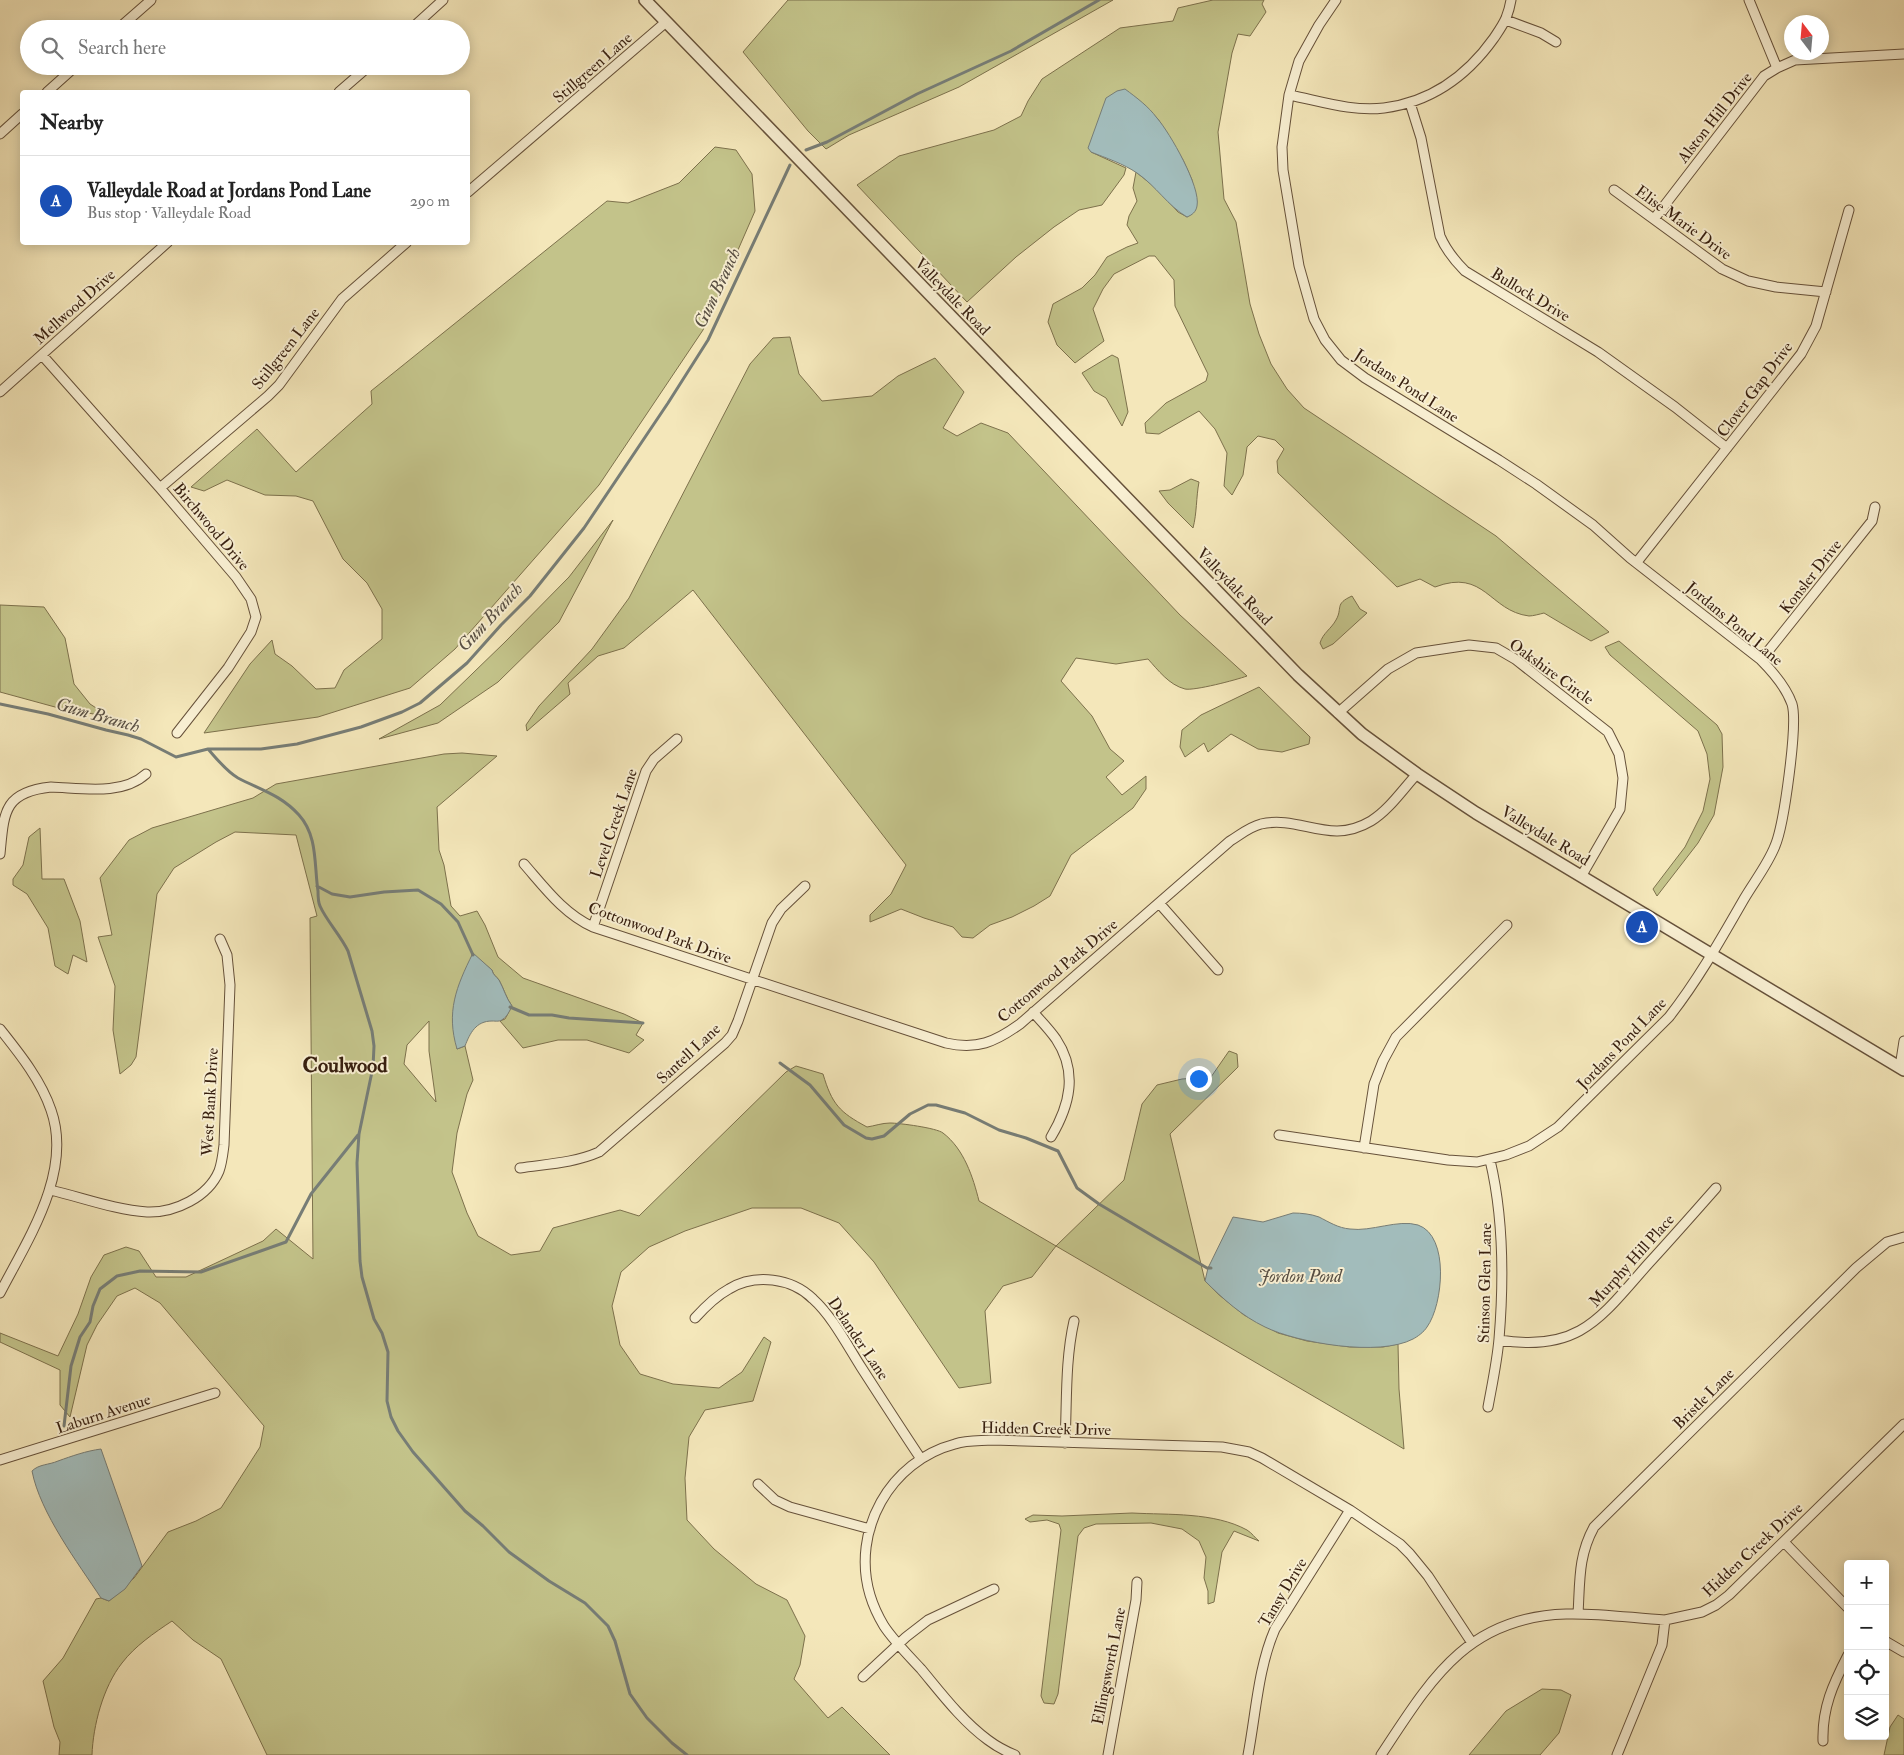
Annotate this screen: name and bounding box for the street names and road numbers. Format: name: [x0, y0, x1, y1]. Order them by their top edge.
street label: Stillgreen Lane: [549, 28, 637, 108]
street label: Alston Hill Drive: [1672, 68, 1757, 168]
street label: Elise Marie Drive: [1631, 181, 1736, 265]
street label: Valleydale Road: [910, 254, 994, 340]
street label: Bullock Drive: [1487, 263, 1574, 326]
street label: Mellwood Drive: [30, 265, 120, 349]
street label: Stillgreen Lane: [248, 303, 324, 394]
street label: Clover Gap Drive: [1712, 338, 1798, 442]
street label: Jordans Pond Lane: [1349, 344, 1463, 428]
street label: Birchwood Drive: [169, 479, 254, 575]
street label: Konsler Drive: [1776, 535, 1846, 618]
street label: Valleydale Road: [1192, 544, 1276, 630]
street label: Jordans Pond Lane: [1680, 577, 1787, 671]
street label: Oakshire Circle: [1505, 634, 1598, 710]
street label: Level Creek Lane: [586, 766, 642, 881]
street label: Valleydale Road: [1497, 801, 1594, 870]
street label: Cottonwood Park Drive: [585, 898, 734, 968]
street label: Cottonwood Park Drive: [993, 914, 1122, 1027]
street label: Jordans Pond Lane: [1572, 993, 1672, 1095]
street label: Santell Lane: [653, 1019, 725, 1088]
street label: West Bank Drive: [197, 1047, 223, 1158]
street label: Murphy Hill Place: [1585, 1210, 1680, 1312]
street label: Stinson Glen Lane: [1474, 1222, 1496, 1343]
street label: Delander Lane: [823, 1293, 893, 1384]
street label: Bristle Lane: [1669, 1364, 1739, 1434]
street label: Laburn Avenue: [54, 1389, 153, 1439]
street label: Hidden Creek Drive: [981, 1418, 1111, 1440]
street label: Hidden Creek Drive: [1698, 1498, 1807, 1601]
street label: Tansy Drive: [1254, 1554, 1312, 1631]
street label: Ellingsworth Lane: [1088, 1606, 1130, 1727]

